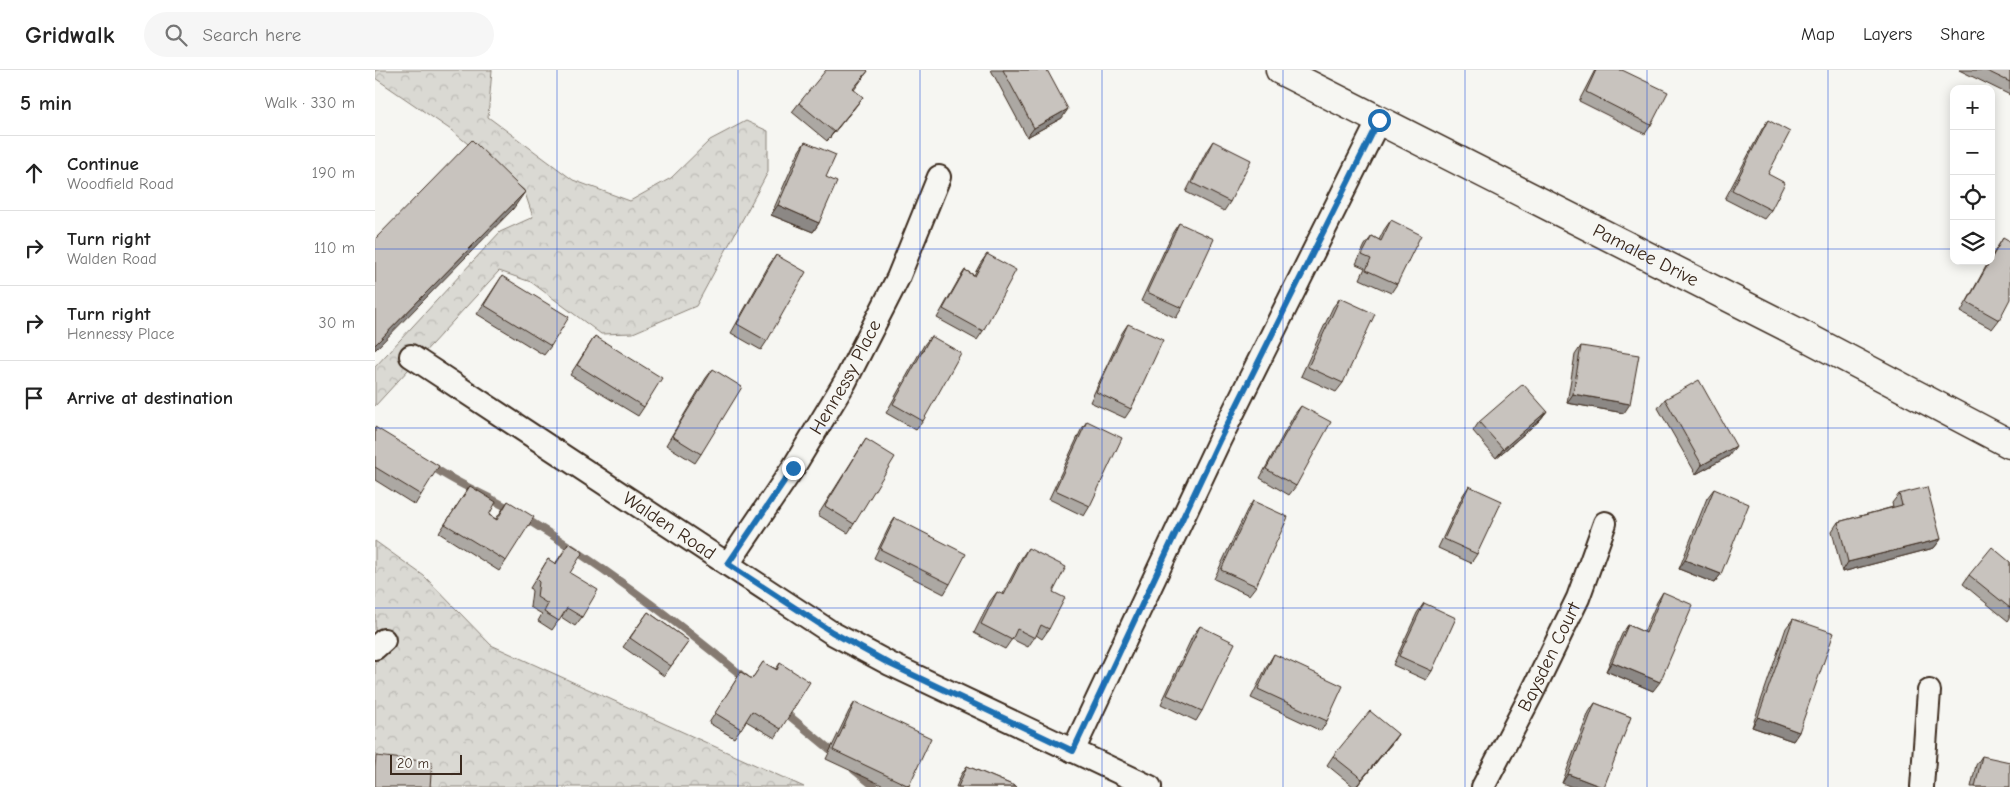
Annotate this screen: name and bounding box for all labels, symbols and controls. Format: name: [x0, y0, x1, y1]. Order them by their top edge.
search box: [144, 12, 494, 57]
text: Gridwalk: [25, 21, 114, 49]
icon: search: [162, 21, 190, 49]
text: Search here: [202, 24, 301, 46]
text: Map: [1801, 24, 1835, 45]
text: Layers: [1863, 24, 1912, 45]
text: Share: [1940, 24, 1985, 45]
map controls: [1950, 85, 1995, 265]
button: +: [1950, 85, 1995, 130]
text: 5 min: [20, 91, 72, 115]
text: Walk · 330 m: [265, 94, 355, 112]
route start: [1368, 109, 1391, 132]
button: −: [1950, 130, 1995, 175]
text: Continue: [67, 153, 139, 175]
icon: ahead: [20, 159, 48, 187]
text: 190 m: [312, 164, 355, 182]
text: Woodfield Road: [67, 175, 174, 193]
button: locate: [1950, 175, 1995, 220]
street label: Pamalee Drive: [1589, 219, 1702, 291]
button: layers: [1950, 220, 1995, 265]
text: Turn right: [67, 228, 151, 250]
icon: right: [20, 234, 48, 262]
text: 110 m: [314, 239, 355, 257]
text: Walden Road: [67, 250, 157, 268]
text: Turn right: [67, 303, 151, 325]
icon: right: [20, 309, 48, 337]
text: 30 m: [319, 314, 355, 332]
street label: Hennessy Place: [805, 316, 886, 438]
text: Hennessy Place: [67, 325, 175, 343]
icon: arrive: [20, 384, 48, 412]
text: Arrive at destination: [67, 387, 233, 409]
route end: [782, 457, 805, 480]
street label: Walden Road: [619, 487, 720, 564]
street label: Baysden Court: [1513, 598, 1585, 715]
scale bar: [390, 752, 463, 775]
text: 20 m: [397, 755, 429, 772]

